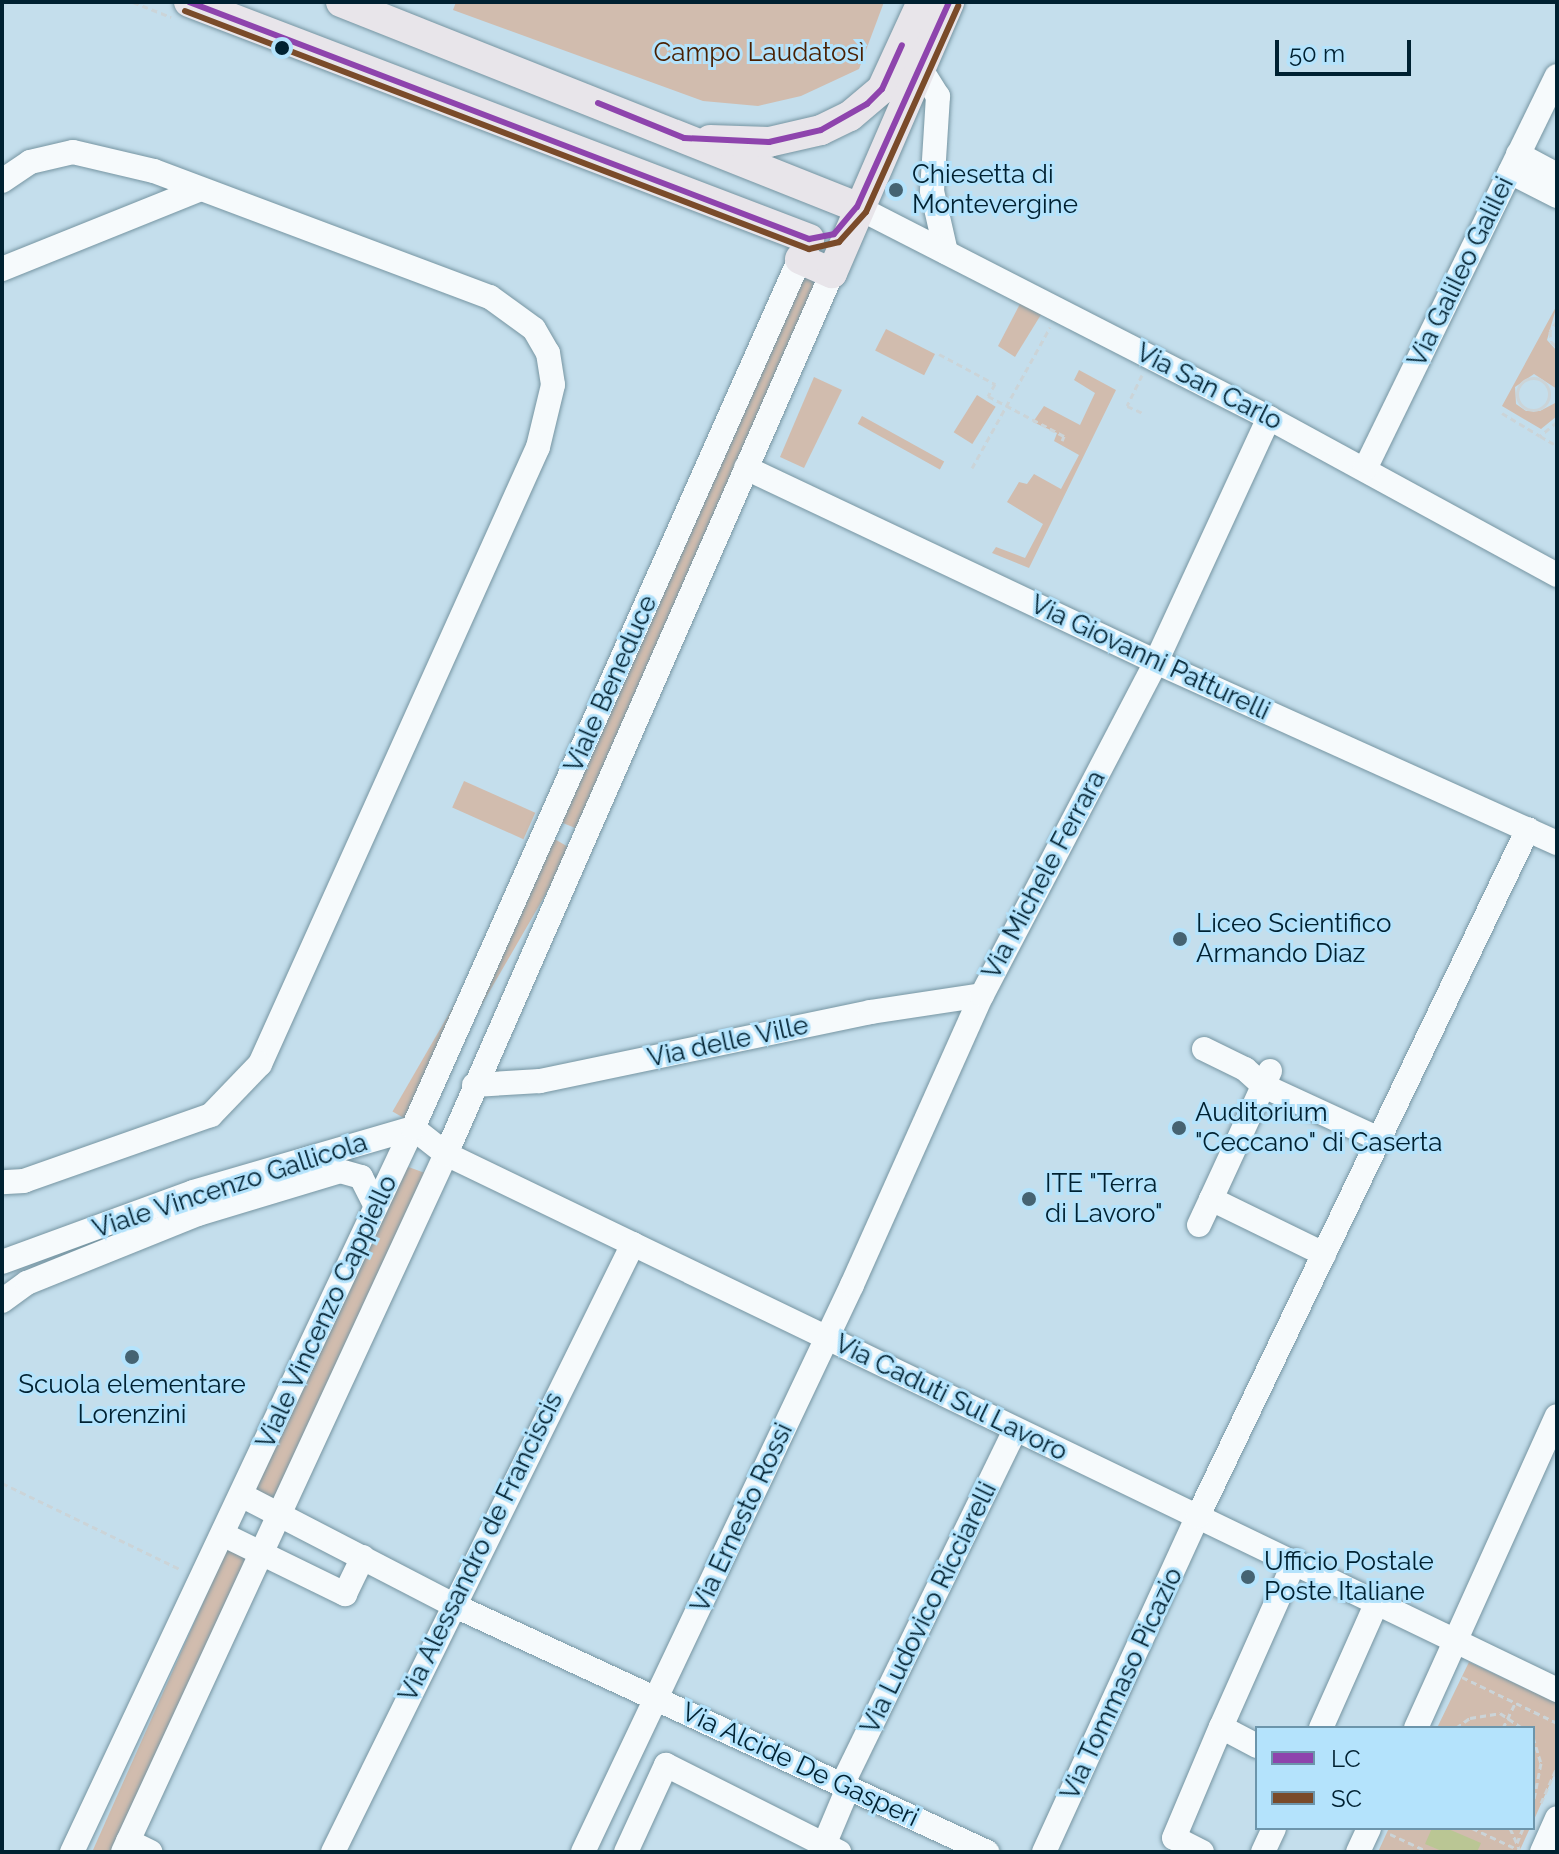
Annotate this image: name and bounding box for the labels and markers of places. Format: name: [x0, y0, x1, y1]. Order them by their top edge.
unlabelled marker: [274, 40, 290, 56]
place label: Chiesetta di Montevergine: [912, 159, 1078, 220]
marker: Chiesetta di Montevergine: [887, 181, 905, 199]
place label: Liceo Scientifico Armando Diaz: [1196, 908, 1391, 970]
marker: Liceo Scientifico Armando Diaz: [1171, 930, 1189, 948]
place label: Auditorium "Ceccano" di Caserta: [1195, 1097, 1443, 1158]
marker: Auditorium "Ceccano" di Caserta: [1170, 1119, 1188, 1137]
place label: ITE "Terra di Lavoro": [1045, 1168, 1163, 1230]
marker: ITE "Terra di Lavoro": [1020, 1190, 1038, 1208]
marker: Scuola elementare Lorenzini: [123, 1348, 141, 1366]
place label: Scuola elementare Lorenzini: [18, 1369, 246, 1430]
place label: Ufficio Postale Poste Italiane: [1264, 1546, 1434, 1608]
marker: Ufficio Postale Poste Italiane: [1239, 1568, 1257, 1586]

